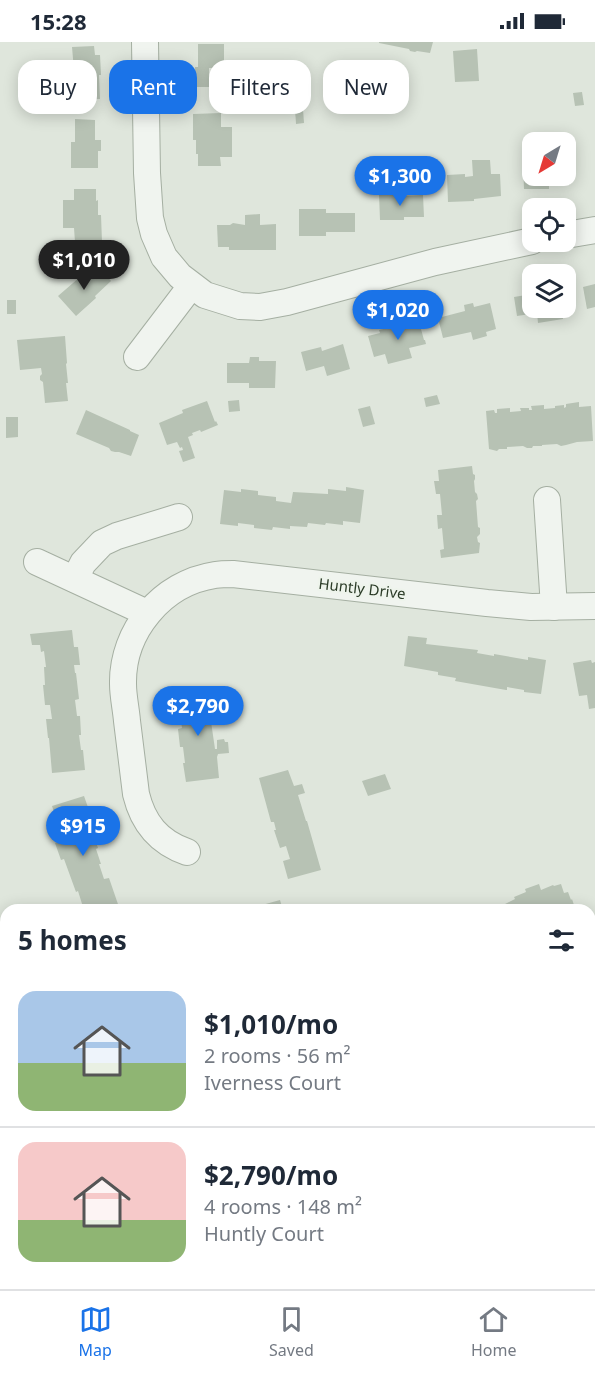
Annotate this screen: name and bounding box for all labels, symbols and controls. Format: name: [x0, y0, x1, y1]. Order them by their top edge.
text: 15:28: [30, 6, 87, 36]
chip: Buy: [18, 60, 97, 114]
chip: Rent: [109, 60, 197, 114]
chip: Filters: [209, 60, 311, 114]
chip: New: [323, 60, 409, 114]
north arrow: [522, 132, 576, 186]
map controls: [522, 132, 576, 318]
pin: $1,300: [351, 156, 449, 207]
text: $1,300: [369, 162, 431, 189]
button: locate: [522, 198, 576, 252]
pin: $1,010: [35, 240, 133, 291]
text: $1,010: [53, 246, 115, 273]
button: layers: [522, 264, 576, 318]
pin: $1,020: [349, 290, 447, 341]
text: $1,020: [367, 296, 429, 323]
street label: Huntly Drive: [317, 573, 407, 603]
pin: $2,790: [149, 686, 247, 737]
text: $2,790: [167, 692, 229, 719]
pin: $915: [47, 806, 119, 857]
text: $915: [60, 812, 106, 839]
text: 5 homes: [18, 922, 127, 958]
icon: filters: [545, 924, 578, 957]
text: $1,010/mo: [204, 1006, 338, 1042]
icon: home: [66, 1015, 138, 1087]
text: 2 rooms · 56 m²: [204, 1042, 351, 1069]
text: Iverness Court: [204, 1069, 341, 1096]
text: $2,790/mo: [204, 1157, 338, 1193]
icon: home: [66, 1166, 138, 1238]
text: 4 rooms · 148 m²: [204, 1193, 362, 1220]
text: Huntly Court: [204, 1220, 324, 1247]
tab: Map: [79, 1303, 112, 1361]
tab: Saved: [269, 1303, 314, 1361]
tab: Home: [471, 1303, 516, 1361]

